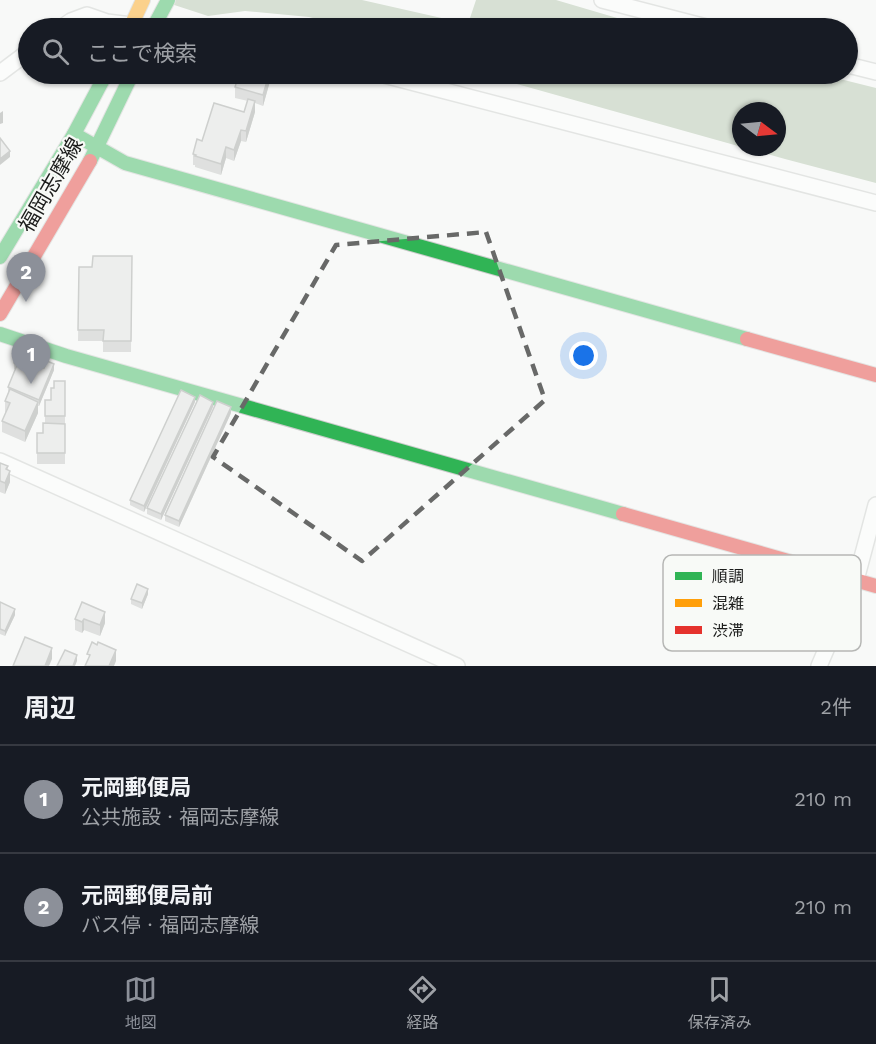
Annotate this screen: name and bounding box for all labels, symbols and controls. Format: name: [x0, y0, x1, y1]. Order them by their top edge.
search box: [18, 18, 858, 84]
icon: search: [39, 35, 72, 68]
text: ここで検索: [87, 41, 197, 66]
north arrow: [732, 102, 786, 156]
street label: 福岡志摩線: [13, 133, 88, 236]
pin: 2: [6, 252, 46, 302]
pin: 1: [12, 334, 51, 384]
your location: [569, 341, 598, 370]
legend: [663, 555, 861, 651]
text: 順調: [712, 567, 744, 586]
text: 混雑: [712, 594, 744, 613]
text: 渋滞: [712, 621, 744, 640]
text: 周辺: [24, 693, 76, 723]
text: 2件: [820, 695, 852, 719]
text: 元岡郵便局: [81, 775, 191, 800]
text: 1: [39, 787, 48, 811]
text: 210 m: [794, 787, 852, 811]
text: 公共施設 · 福岡志摩線: [81, 805, 279, 829]
text: 元岡郵便局前: [81, 883, 213, 908]
text: 2: [38, 895, 49, 919]
text: 210 m: [794, 895, 852, 919]
text: バス停 · 福岡志摩線: [81, 913, 259, 937]
tab: 地図: [124, 973, 157, 1033]
tab: 経路: [406, 973, 439, 1033]
tab: 保存済み: [688, 973, 752, 1033]

